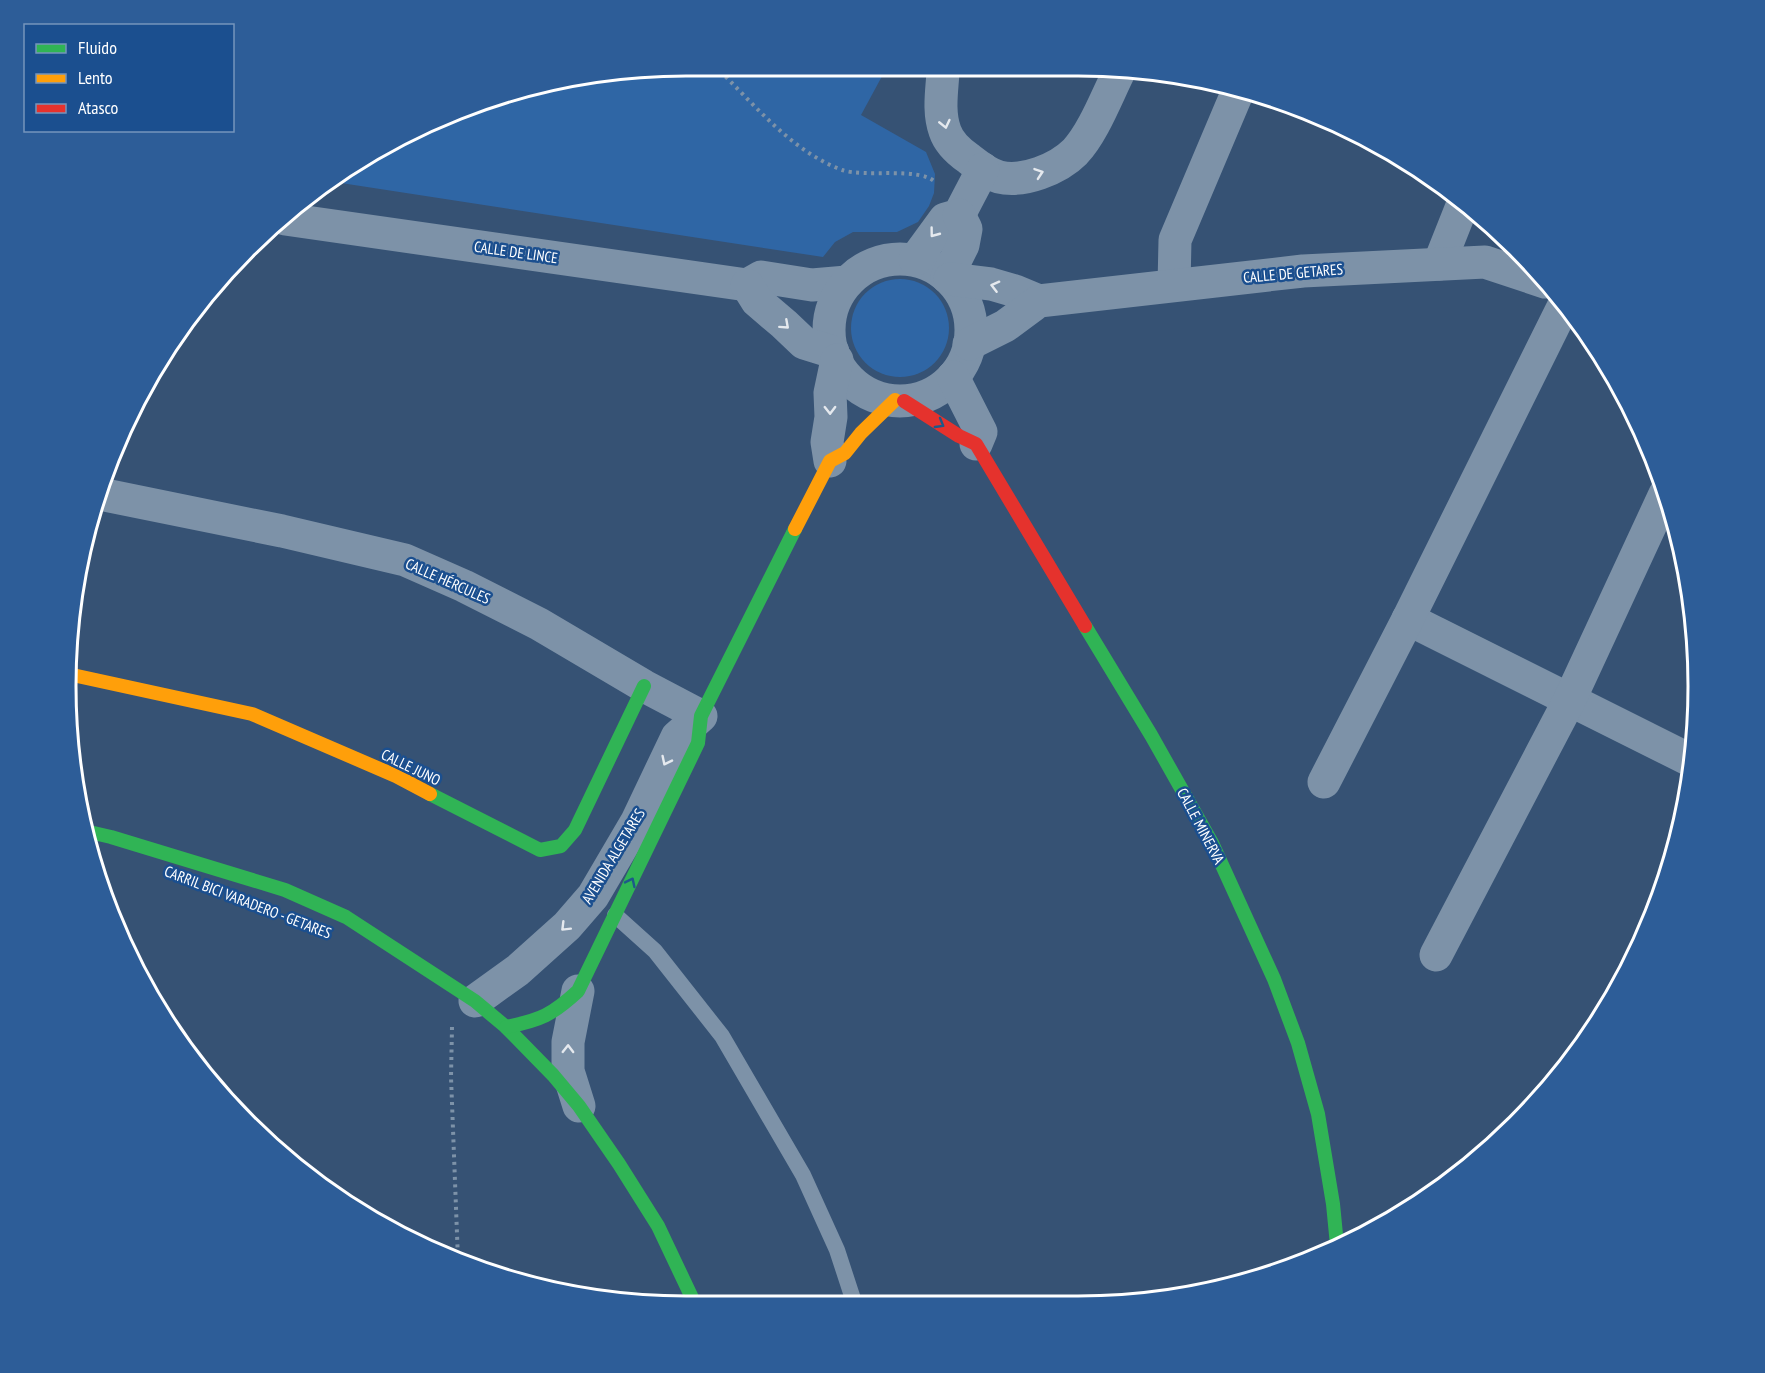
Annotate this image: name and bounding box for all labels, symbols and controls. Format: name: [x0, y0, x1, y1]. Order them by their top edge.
legend: [24, 24, 234, 132]
text: Fluido: [78, 36, 117, 59]
text: Lento: [78, 66, 113, 89]
text: Atasco: [78, 96, 119, 119]
one-way arrow: [937, 119, 950, 129]
one-way arrow: [1033, 167, 1043, 180]
one-way arrow: [930, 227, 941, 238]
street label: CALLE DE LINCE: [473, 237, 559, 267]
street label: CALLE DE GETARES: [1242, 259, 1344, 287]
one-way arrow: [991, 280, 1001, 293]
one-way arrow: [778, 318, 789, 329]
one-way arrow: [824, 406, 837, 415]
one-way arrow: [933, 416, 944, 428]
street label: CALLE HÉRCULES: [403, 554, 493, 608]
street label: CALLE JUNO: [378, 745, 444, 789]
one-way arrow: [661, 755, 673, 766]
street label: CALLE MINERVA: [1173, 785, 1229, 868]
street label: AVENIDA ALGETARES: [577, 805, 649, 907]
street label: CARRIL BICI VARADERO - GETARES: [162, 861, 334, 943]
one-way arrow: [624, 877, 636, 888]
one-way arrow: [561, 920, 571, 931]
one-way arrow: [562, 1045, 575, 1054]

